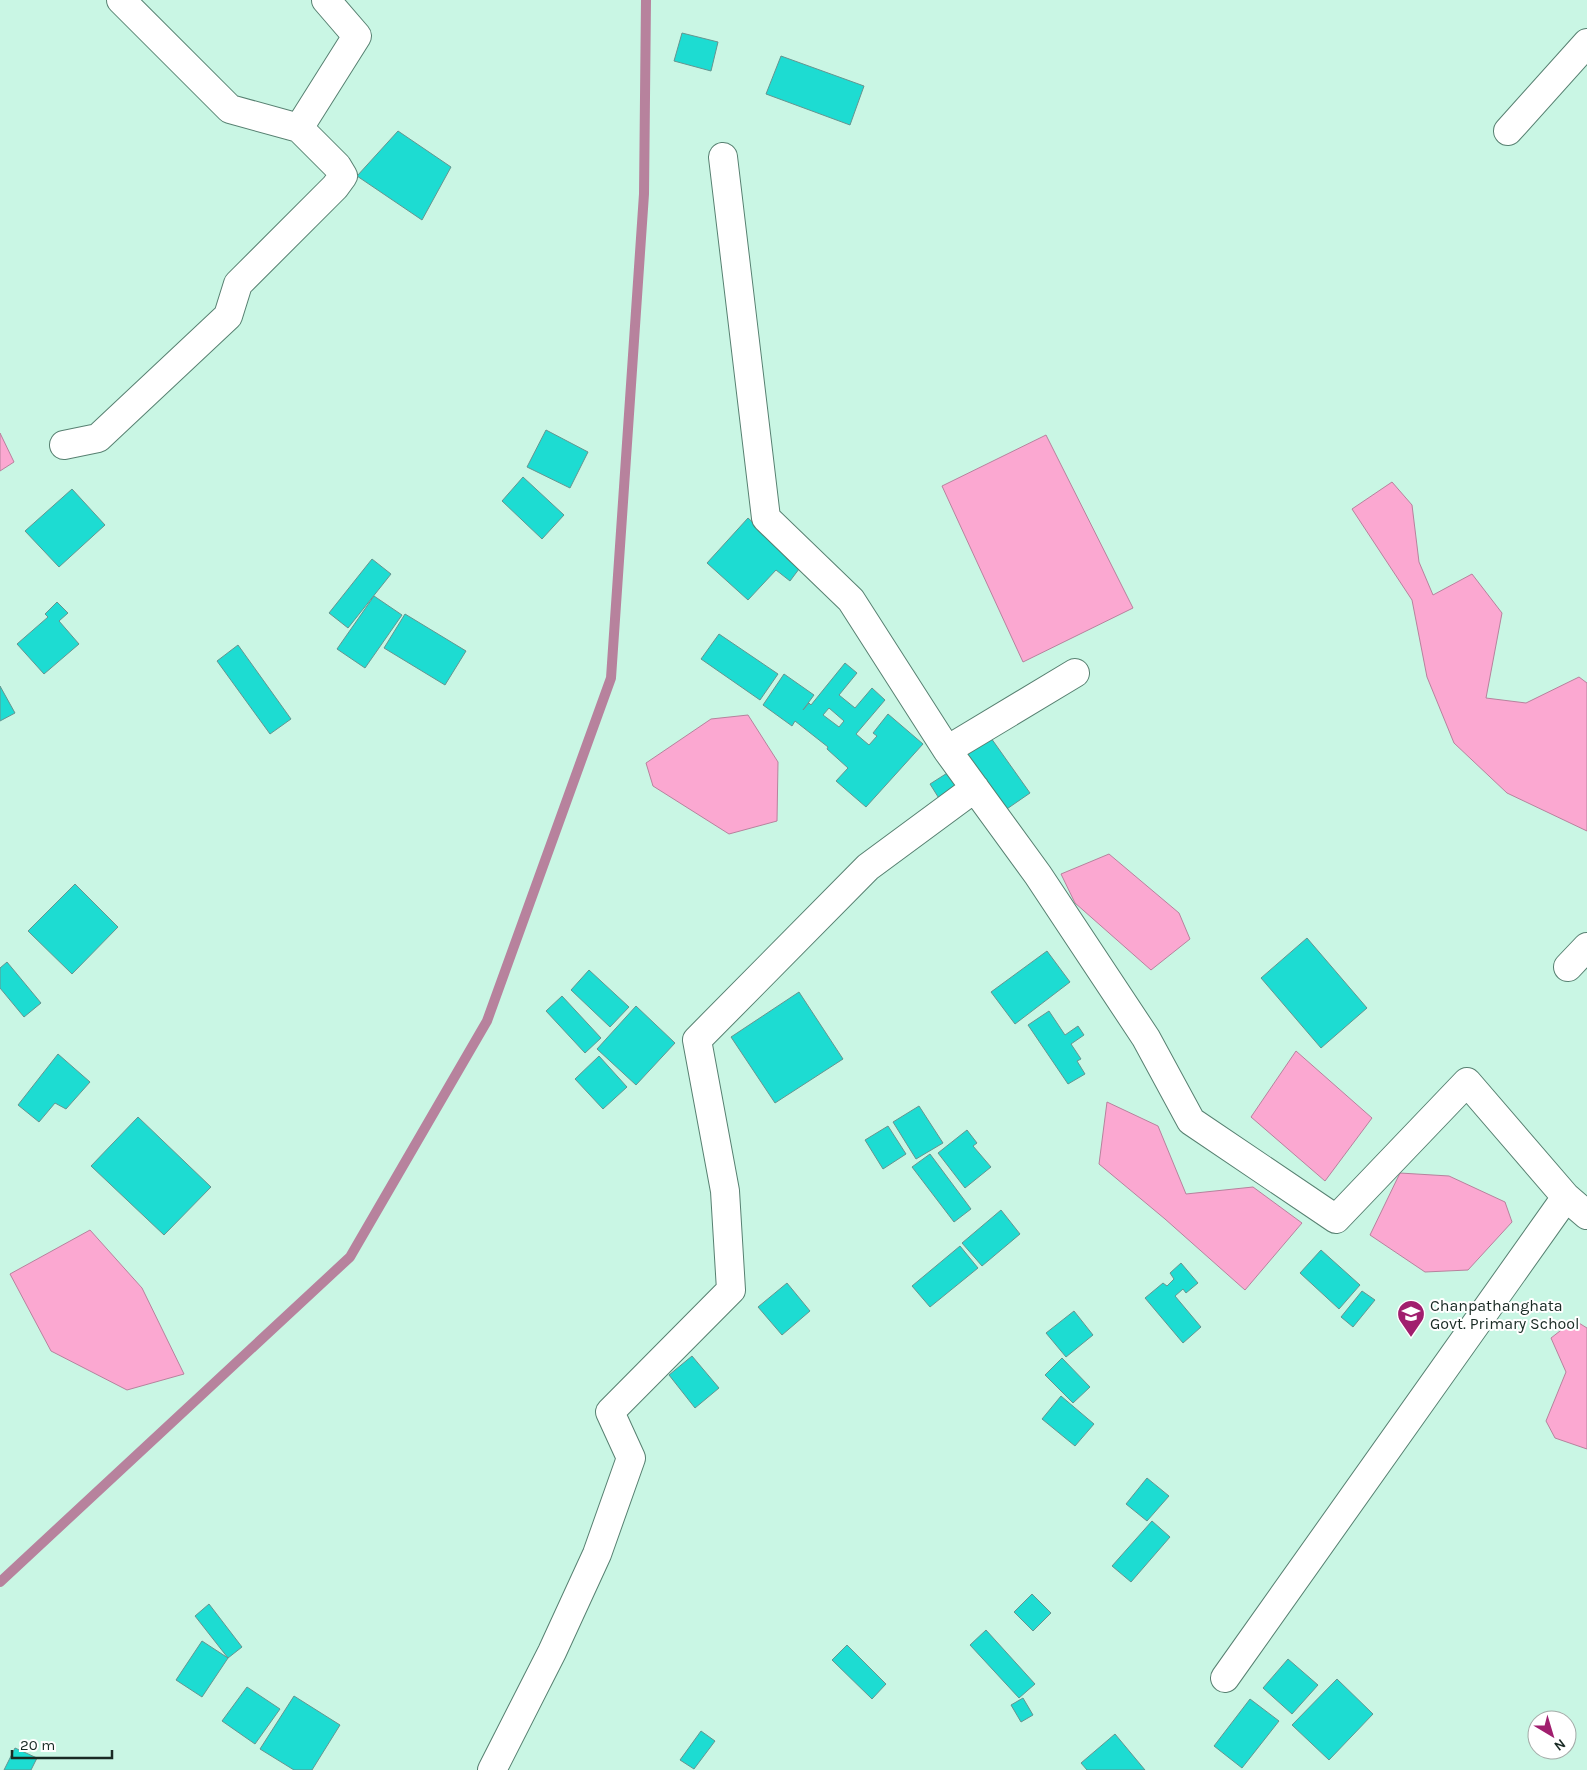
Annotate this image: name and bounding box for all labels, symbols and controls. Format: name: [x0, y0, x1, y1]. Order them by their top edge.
place label: Chanpathanghata Govt. Primary School: [1430, 1296, 1580, 1333]
school or university icon: Chanpathanghata Govt. Primary School: [1396, 1299, 1426, 1338]
north arrow: [1527, 1710, 1577, 1760]
scale bar: [12, 1728, 112, 1760]
text: N: [1551, 1735, 1569, 1755]
text: 20 m: [20, 1736, 55, 1754]

